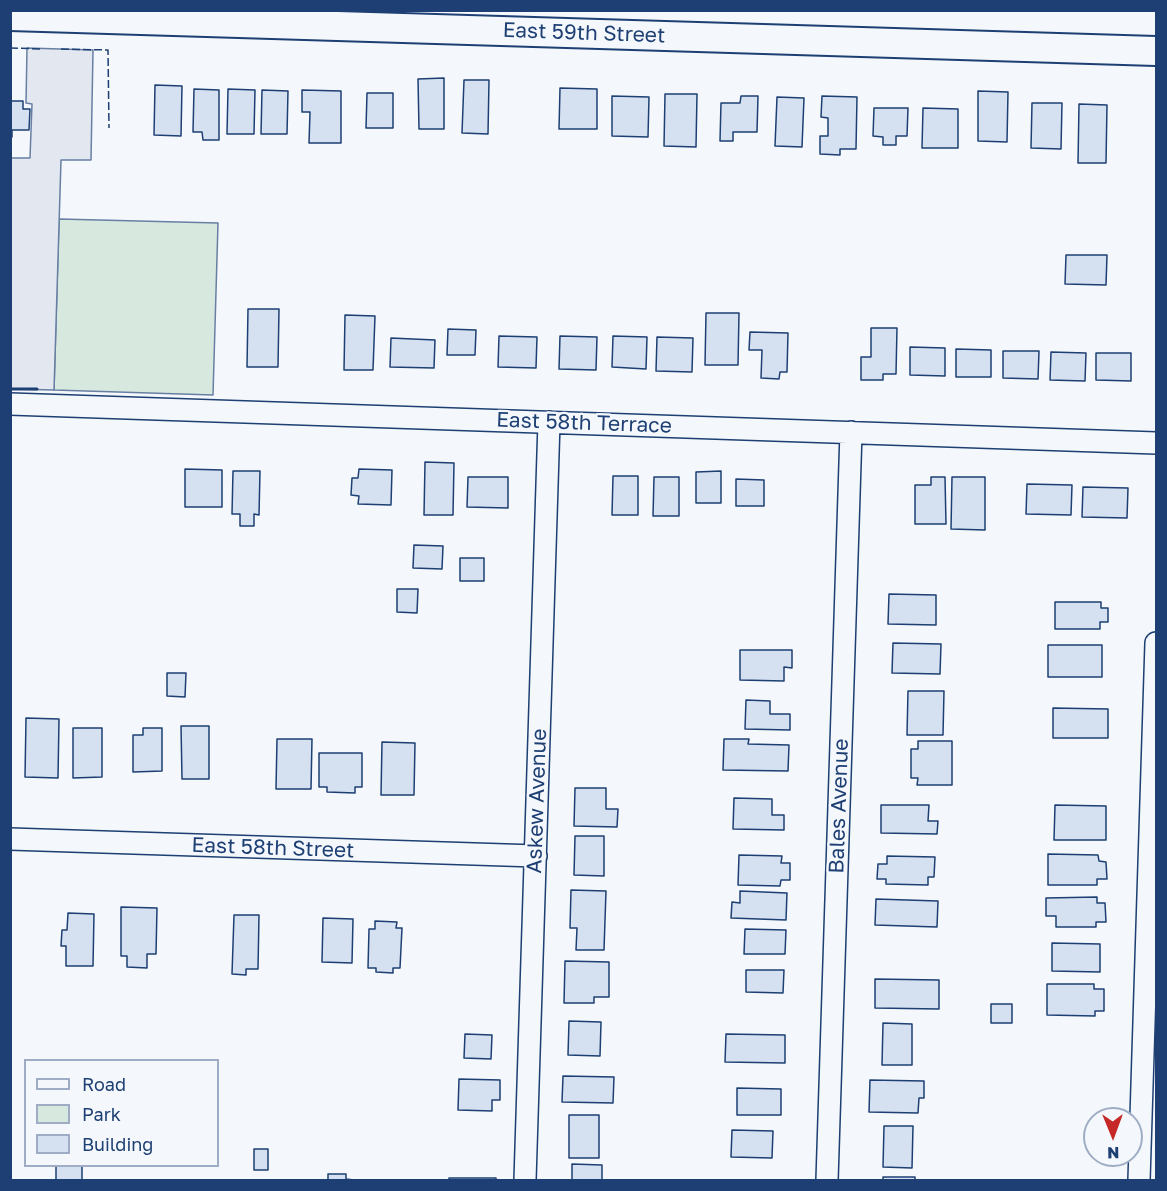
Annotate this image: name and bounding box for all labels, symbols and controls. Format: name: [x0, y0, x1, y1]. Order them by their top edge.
street label: East 59th Street: [502, 18, 666, 48]
street label: East 58th Terrace: [496, 407, 672, 439]
street label: Askew Avenue: [522, 728, 552, 874]
street label: Bales Avenue: [824, 738, 854, 874]
street label: East 58th Street: [191, 833, 355, 863]
legend: [24, 1059, 219, 1167]
text: Road: [82, 1073, 126, 1095]
text: Park: [82, 1103, 121, 1125]
north arrow: [1083, 1107, 1143, 1167]
text: Building: [82, 1133, 153, 1155]
text: N: [1107, 1143, 1120, 1163]

